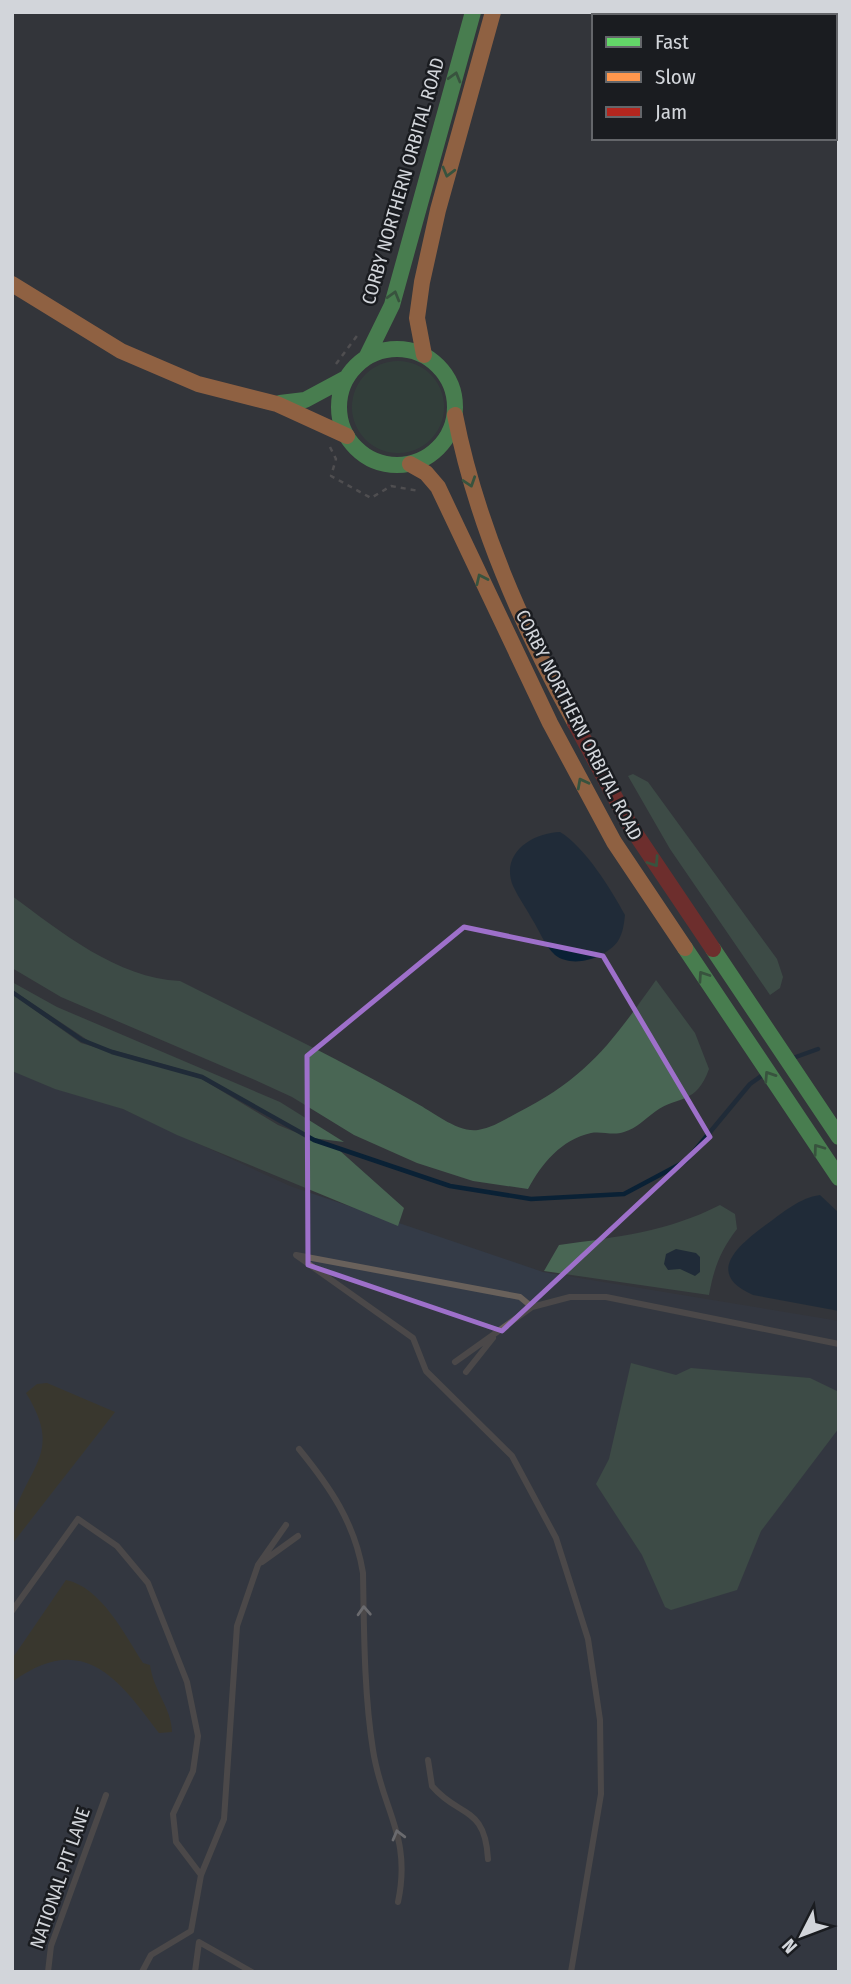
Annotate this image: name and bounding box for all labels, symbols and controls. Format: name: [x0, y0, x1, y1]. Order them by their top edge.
legend: [592, 14, 837, 140]
text: Fast: [655, 29, 689, 55]
street label: CORBY NORTHERN ORBITAL ROAD: [357, 55, 449, 307]
text: Slow: [655, 64, 696, 90]
one-way arrow: [447, 71, 461, 83]
text: Jam: [655, 99, 687, 125]
one-way arrow: [442, 166, 457, 178]
one-way arrow: [386, 290, 401, 302]
one-way arrow: [462, 475, 476, 488]
one-way arrow: [476, 574, 490, 586]
street label: CORBY NORTHERN ORBITAL ROAD: [511, 606, 647, 844]
one-way arrow: [577, 778, 590, 790]
one-way arrow: [646, 854, 658, 867]
one-way arrow: [699, 971, 711, 984]
one-way arrow: [765, 1071, 777, 1084]
one-way arrow: [814, 1144, 826, 1157]
one-way arrow: [357, 1605, 372, 1616]
street label: NATIONAL PIT LANE: [25, 1804, 95, 1952]
one-way arrow: [392, 1829, 406, 1841]
north arrow: [767, 1900, 837, 1970]
text: N: [777, 1934, 802, 1958]

